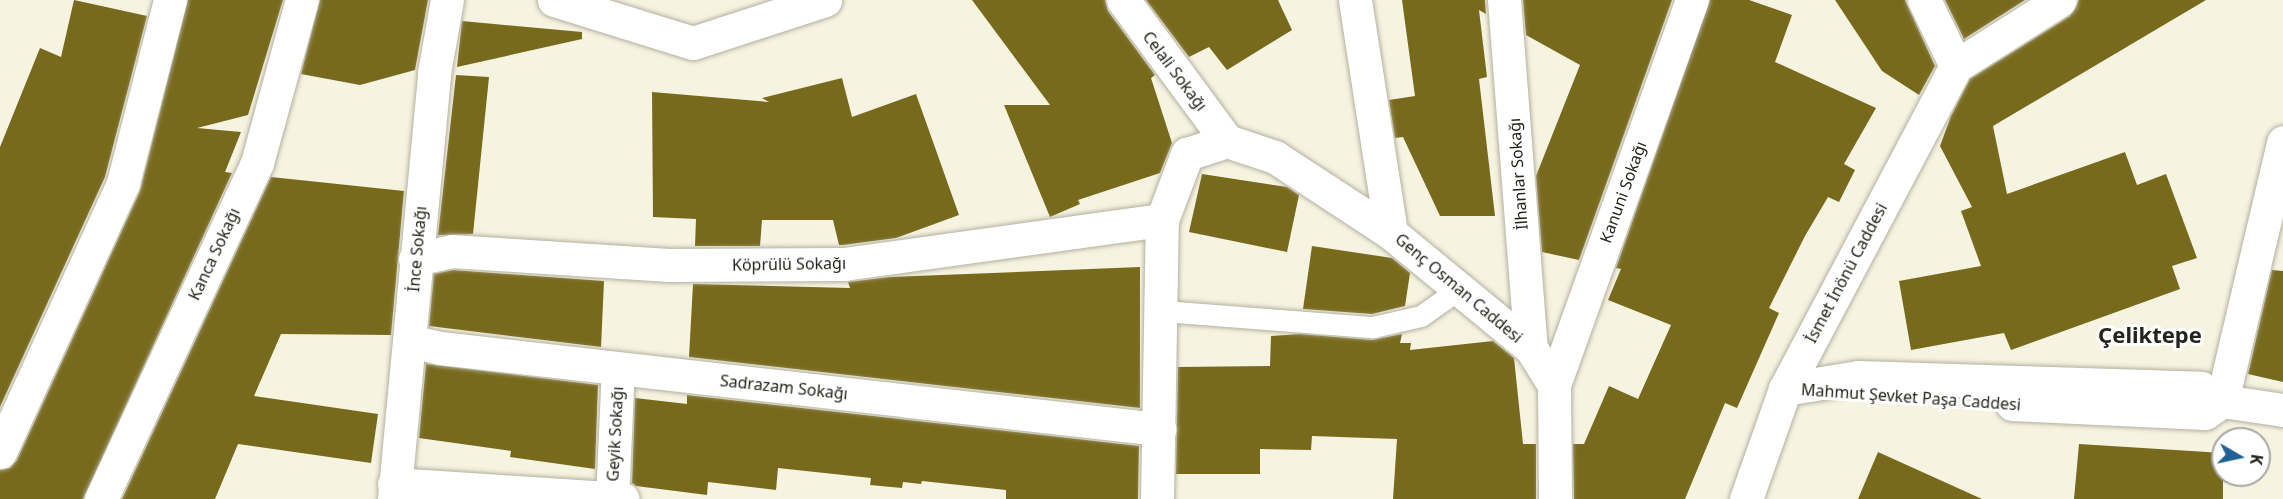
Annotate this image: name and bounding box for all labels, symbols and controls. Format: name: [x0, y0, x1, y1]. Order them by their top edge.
street label: Celali Sokağı: [1139, 27, 1211, 115]
street label: İlhanlar Sokağı: [1505, 117, 1531, 231]
street label: Kanuni Sokağı: [1596, 139, 1650, 245]
street label: İsmet İnönü Caddesi: [1801, 200, 1891, 346]
street label: Kanca Sokağı: [184, 205, 244, 303]
street label: İnce Sokağı: [404, 205, 430, 293]
street label: Genç Osman Caddesi: [1391, 229, 1527, 347]
street label: Köprülü Sokağı: [732, 253, 846, 275]
district label: Çeliktepe: [2098, 322, 2202, 348]
street label: Sadrazam Sokağı: [719, 371, 849, 403]
street label: Mahmut Şevket Paşa Caddesi: [1800, 380, 2022, 414]
street label: Geyik Sokağı: [603, 386, 627, 482]
north arrow: [2211, 427, 2271, 487]
text: K: [2245, 453, 2268, 466]

